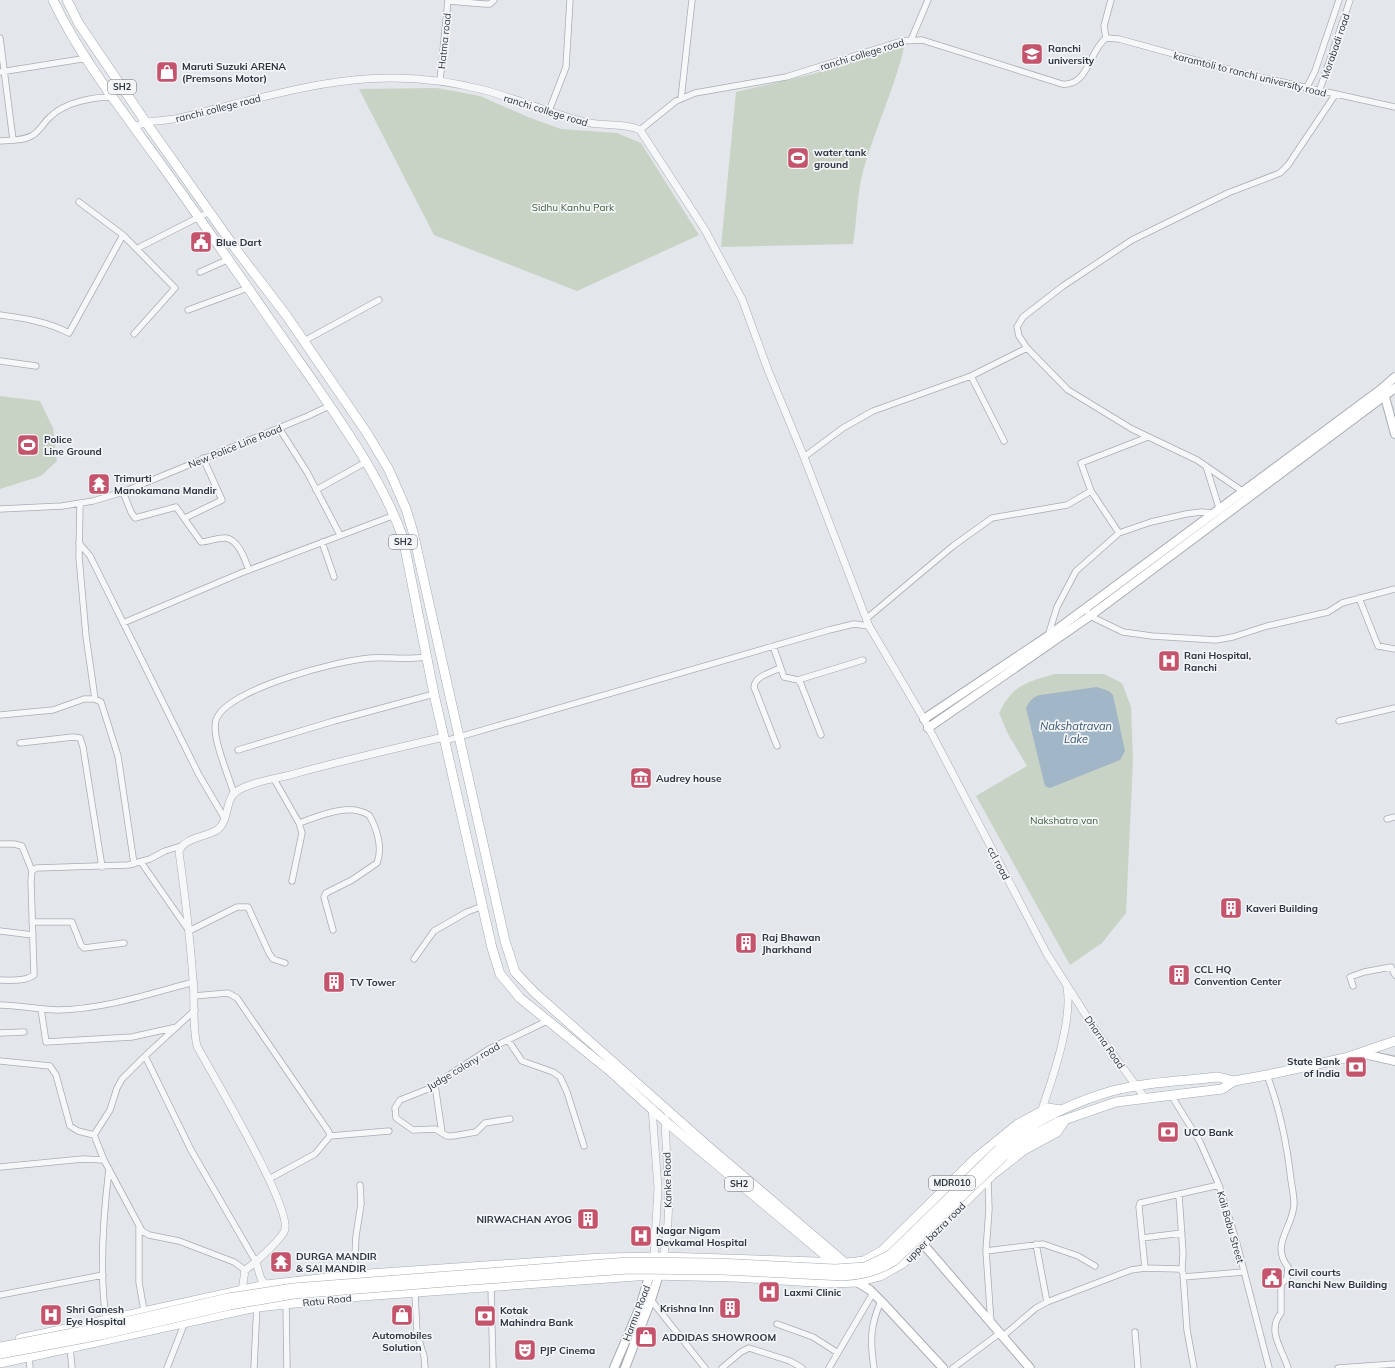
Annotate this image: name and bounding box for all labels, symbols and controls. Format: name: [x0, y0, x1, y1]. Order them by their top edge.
street label: Morabadi road: [1318, 12, 1353, 80]
street label: Hatma road: [435, 13, 454, 69]
street label: ranchi college road: [818, 35, 906, 73]
school or university icon: Ranchi university: [1019, 41, 1045, 67]
place label: Ranchi university: [1048, 42, 1095, 67]
street label: karamtoli to ranchi university road: [1172, 49, 1328, 100]
shop icon: Maruti Suzuki ARENA (Premsons Motor): [154, 59, 180, 85]
place label: Maruti Suzuki ARENA (Premsons Motor): [182, 60, 286, 85]
road number: SH2: [108, 80, 136, 94]
street label: ranchi college road: [502, 91, 590, 129]
street label: ranchi college road: [174, 92, 262, 125]
sports icon: water tank ground: [785, 145, 811, 171]
place label: water tank ground: [814, 146, 867, 171]
park label: Sidhu Kanhu Park: [532, 201, 615, 214]
public building icon: Blue Dart: [188, 229, 214, 255]
place label: Blue Dart: [216, 236, 262, 249]
street label: New Police Line Road: [186, 422, 284, 471]
sports icon: Police Line Ground: [15, 432, 41, 458]
place label: Police Line Ground: [44, 433, 102, 458]
temple icon: Trimurti Manokamana Mandir: [86, 471, 112, 497]
place label: Trimurti Manokamana Mandir: [114, 472, 216, 497]
road number: SH2: [389, 535, 417, 549]
hospital icon: Rani Hospital, Ranchi: [1156, 648, 1182, 674]
place label: Rani Hospital, Ranchi: [1184, 649, 1251, 674]
water label: Nakshatravan Lake: [1040, 719, 1112, 746]
museum icon: Audrey house: [628, 765, 654, 791]
place label: Audrey house: [656, 772, 722, 785]
park label: Nakshatra van: [1030, 814, 1098, 827]
street label: ccl road: [984, 844, 1013, 882]
building icon: Kaveri Building: [1218, 895, 1244, 921]
place label: Kaveri Building: [1246, 902, 1318, 915]
building icon: Raj Bhawan Jharkhand: [733, 930, 759, 956]
place label: Raj Bhawan Jharkhand: [762, 931, 821, 956]
building icon: CCL HQ Convention Center: [1166, 962, 1192, 988]
place label: CCL HQ Convention Center: [1194, 963, 1282, 988]
building icon: TV Tower: [321, 969, 347, 995]
place label: TV Tower: [350, 976, 396, 989]
street label: Dharna Road: [1081, 1013, 1128, 1071]
street label: Judge colony road: [424, 1040, 502, 1093]
bank icon: State Bank of India: [1343, 1054, 1369, 1080]
place label: State Bank of India: [1287, 1055, 1340, 1080]
bank icon: UCO Bank: [1155, 1119, 1181, 1145]
place label: UCO Bank: [1184, 1126, 1234, 1139]
street label: Kanke Road: [661, 1152, 674, 1208]
road number: MDR010: [929, 1176, 975, 1190]
road number: SH2: [725, 1177, 753, 1191]
street label: Kali Babu Street: [1214, 1190, 1247, 1265]
street label: upper bazra road: [902, 1199, 968, 1265]
building icon: NIRWACHAN AYOG: [575, 1206, 601, 1232]
place label: NIRWACHAN AYOG: [476, 1213, 572, 1226]
hospital icon: Nagar Nigam Devkamal Hospital: [628, 1223, 654, 1249]
place label: Nagar Nigam Devkamal Hospital: [656, 1224, 747, 1249]
temple icon: DURGA MANDIR & SAI MANDIR: [268, 1249, 294, 1275]
place label: DURGA MANDIR & SAI MANDIR: [296, 1250, 377, 1275]
public building icon: Civil courts Ranchi New Building: [1259, 1265, 1285, 1291]
place label: Civil courts Ranchi New Building: [1288, 1266, 1387, 1291]
hospital icon: Laxmi Clinic: [756, 1279, 782, 1305]
street label: Harmu Road: [620, 1283, 653, 1343]
place label: Laxmi Clinic: [784, 1286, 841, 1299]
street label: Ratu Road: [302, 1291, 352, 1310]
building icon: Krishna Inn: [717, 1295, 743, 1321]
hospital icon: Shri Ganesh Eye Hospital: [38, 1302, 64, 1328]
shop icon: Automobiles Solution: [389, 1302, 415, 1328]
place label: Krishna Inn: [660, 1302, 714, 1315]
place label: Shri Ganesh Eye Hospital: [66, 1303, 126, 1328]
bank icon: Kotak Mahindra Bank: [472, 1303, 498, 1329]
place label: Kotak Mahindra Bank: [500, 1304, 574, 1329]
shop icon: ADDIDAS SHOWROOM: [633, 1324, 659, 1350]
place label: Automobiles Solution: [372, 1329, 432, 1354]
place label: ADDIDAS SHOWROOM: [662, 1331, 776, 1344]
theatre icon: PJP Cinema: [512, 1337, 538, 1363]
place label: PJP Cinema: [540, 1344, 595, 1357]

